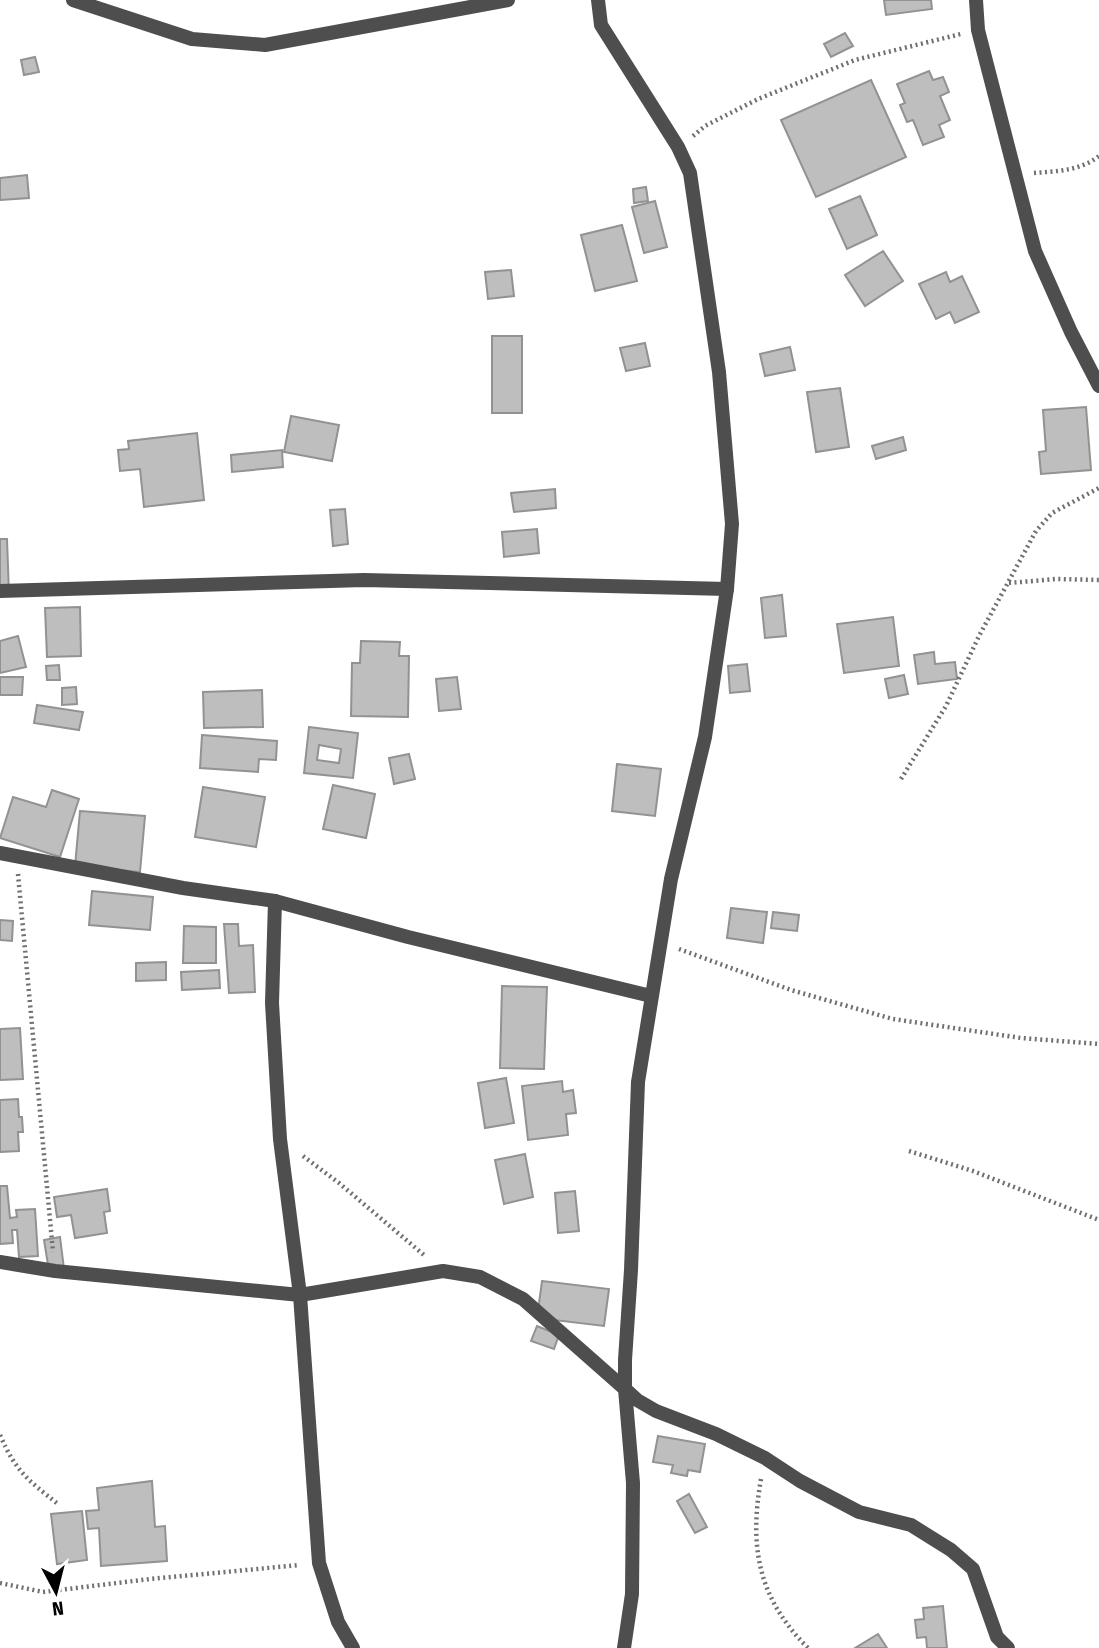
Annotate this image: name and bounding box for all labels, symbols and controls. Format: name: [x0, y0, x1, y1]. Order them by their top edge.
north arrow: [21, 1557, 91, 1627]
text: N: [51, 1596, 65, 1620]

